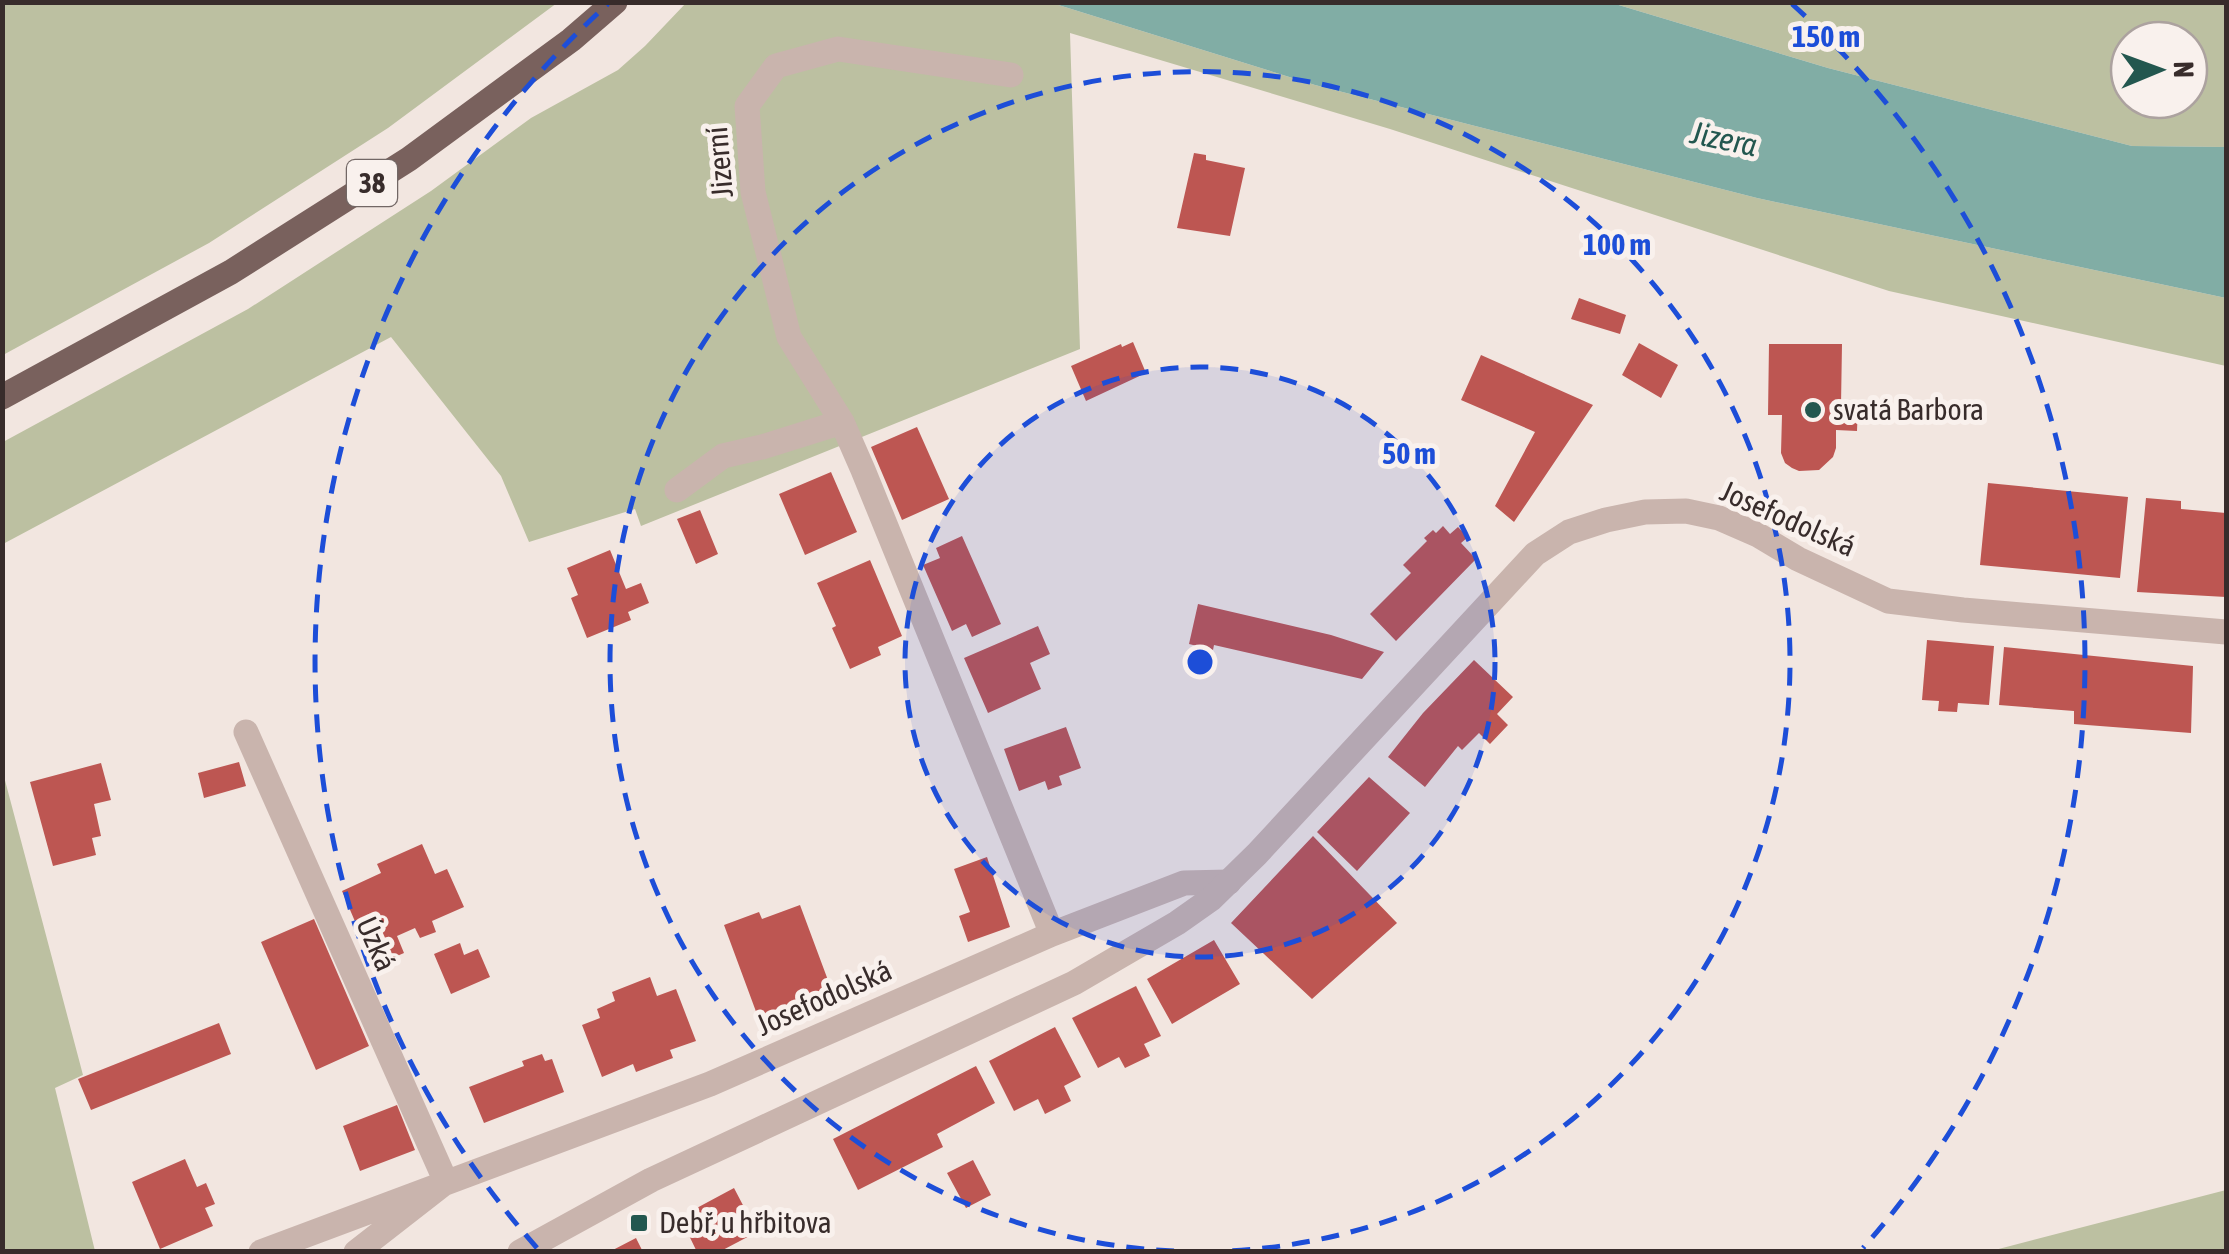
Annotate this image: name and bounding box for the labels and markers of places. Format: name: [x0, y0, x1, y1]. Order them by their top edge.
place label: svatá Barbora: [1833, 392, 1984, 426]
marker: svatá Barbora: [1802, 399, 1824, 421]
centre of rings: [1182, 644, 1218, 680]
place label: Debř, u hřbitova: [659, 1205, 832, 1239]
marker: Debř, u hřbitova: [628, 1212, 650, 1234]

